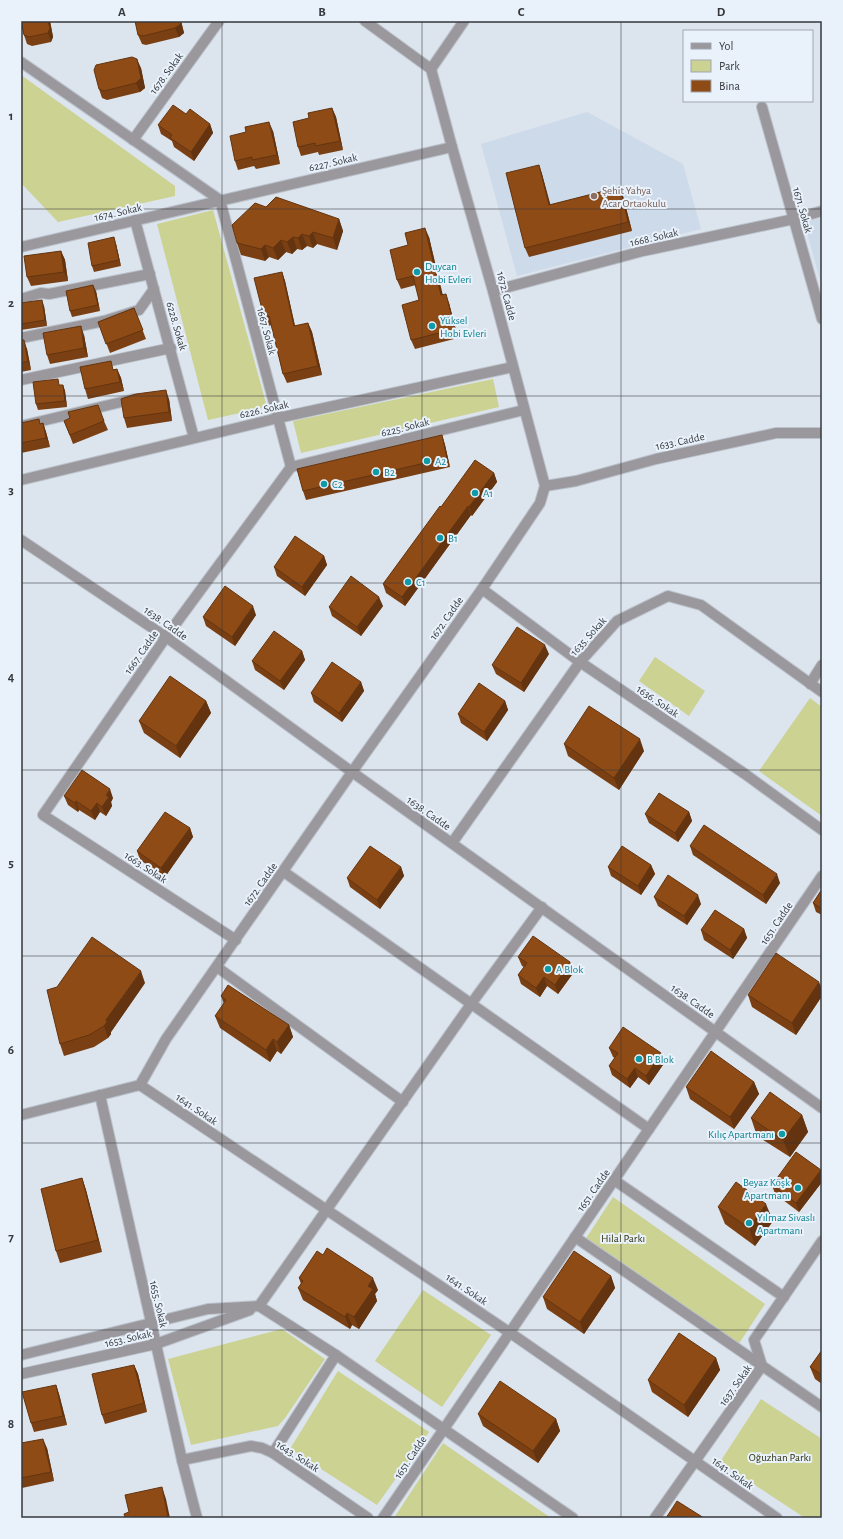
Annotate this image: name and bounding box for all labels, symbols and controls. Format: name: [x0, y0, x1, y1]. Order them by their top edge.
text: A: [118, 6, 126, 19]
text: B: [318, 6, 326, 19]
text: C: [518, 6, 525, 19]
text: D: [717, 6, 726, 19]
legend: [683, 30, 813, 102]
text: Yol: [719, 40, 733, 52]
street label: 1678. Sokak: [148, 50, 185, 96]
text: Park: [719, 60, 740, 72]
text: Bina: [719, 80, 741, 92]
text: 1: [9, 110, 13, 123]
street label: 6227. Sokak: [308, 152, 358, 173]
place label: Şehit Yahya Acar Ortaokulu: [602, 185, 666, 209]
street label: 1671. Sokak: [791, 186, 814, 234]
marker: Şehit Yahya Acar Ortaokulu: [589, 191, 599, 201]
street label: 1674. Sokak: [93, 202, 143, 223]
street label: 1668. Sokak: [629, 227, 679, 248]
place label: Duycan Hobi Evleri: [425, 261, 471, 285]
marker: Duycan Hobi Evleri: [412, 267, 422, 277]
street label: 1672. Cadde: [495, 270, 518, 322]
text: 2: [8, 297, 14, 310]
street label: 6228. Sokak: [164, 301, 189, 352]
street label: 1667. Sokak: [255, 306, 278, 356]
place label: Yüksel Hobi Evleri: [440, 315, 486, 339]
marker: Yüksel Hobi Evleri: [427, 321, 437, 331]
street label: 6226. Sokak: [239, 399, 290, 420]
street label: 6225. Sokak: [380, 416, 430, 439]
street label: 1633. Cadde: [655, 431, 706, 452]
marker: A2: [422, 456, 432, 466]
place label: A2: [435, 456, 446, 467]
marker: B2: [371, 467, 381, 477]
place label: B2: [384, 467, 395, 478]
marker: C2: [319, 479, 329, 489]
place label: C2: [332, 479, 343, 490]
text: 3: [8, 484, 14, 497]
marker: A1: [470, 488, 480, 498]
place label: A1: [483, 488, 493, 499]
marker: B1: [435, 533, 445, 543]
place label: B1: [448, 533, 458, 544]
marker: C1: [403, 577, 413, 587]
place label: C1: [416, 577, 426, 588]
street label: 1672. Cadde: [428, 595, 465, 642]
street label: 1638. Cadde: [142, 604, 189, 642]
street label: 1635. Sokak: [568, 615, 608, 658]
street label: 1667. Cadde: [122, 629, 160, 676]
text: 4: [8, 671, 15, 684]
street label: 1636. Sokak: [635, 683, 681, 719]
street label: 1638. Cadde: [405, 794, 452, 832]
street label: 1663. Sokak: [122, 850, 169, 885]
text: 5: [8, 857, 14, 870]
street label: 1672. Cadde: [242, 861, 279, 908]
street label: 1651. Cadde: [758, 900, 795, 947]
marker: A Blok: [543, 964, 553, 974]
place label: A Blok: [556, 964, 583, 975]
street label: 1638. Cadde: [669, 982, 716, 1020]
text: 6: [8, 1044, 14, 1057]
marker: B Blok: [634, 1054, 644, 1064]
place label: B Blok: [647, 1054, 674, 1065]
street label: 1641. Sokak: [174, 1092, 220, 1127]
place label: Kılıç Apartmanı: [708, 1129, 774, 1140]
marker: Kılıç Apartmanı: [777, 1129, 787, 1139]
street label: 1651. Cadde: [575, 1167, 612, 1213]
place label: Beyaz Köşk Apartmanı: [743, 1177, 790, 1201]
marker: Beyaz Köşk Apartmanı: [793, 1183, 803, 1193]
place label: Yılmaz Sivaslı Apartmanı: [757, 1212, 815, 1236]
marker: Yılmaz Sivaslı Apartmanı: [744, 1218, 754, 1228]
text: 7: [8, 1231, 14, 1244]
park label: Hilal Parkı: [601, 1233, 645, 1244]
street label: 1641. Sokak: [444, 1272, 490, 1307]
street label: 1655. Sokak: [148, 1280, 169, 1329]
street label: 1653. Sokak: [104, 1328, 153, 1349]
street label: 1637. Sokak: [717, 1363, 754, 1408]
text: 8: [8, 1418, 14, 1431]
street label: 1651. Cadde: [392, 1434, 429, 1481]
street label: 1643. Sokak: [274, 1439, 321, 1474]
park label: Oğuzhan Parkı: [749, 1452, 811, 1463]
street label: 1641. Sokak: [710, 1455, 755, 1492]

